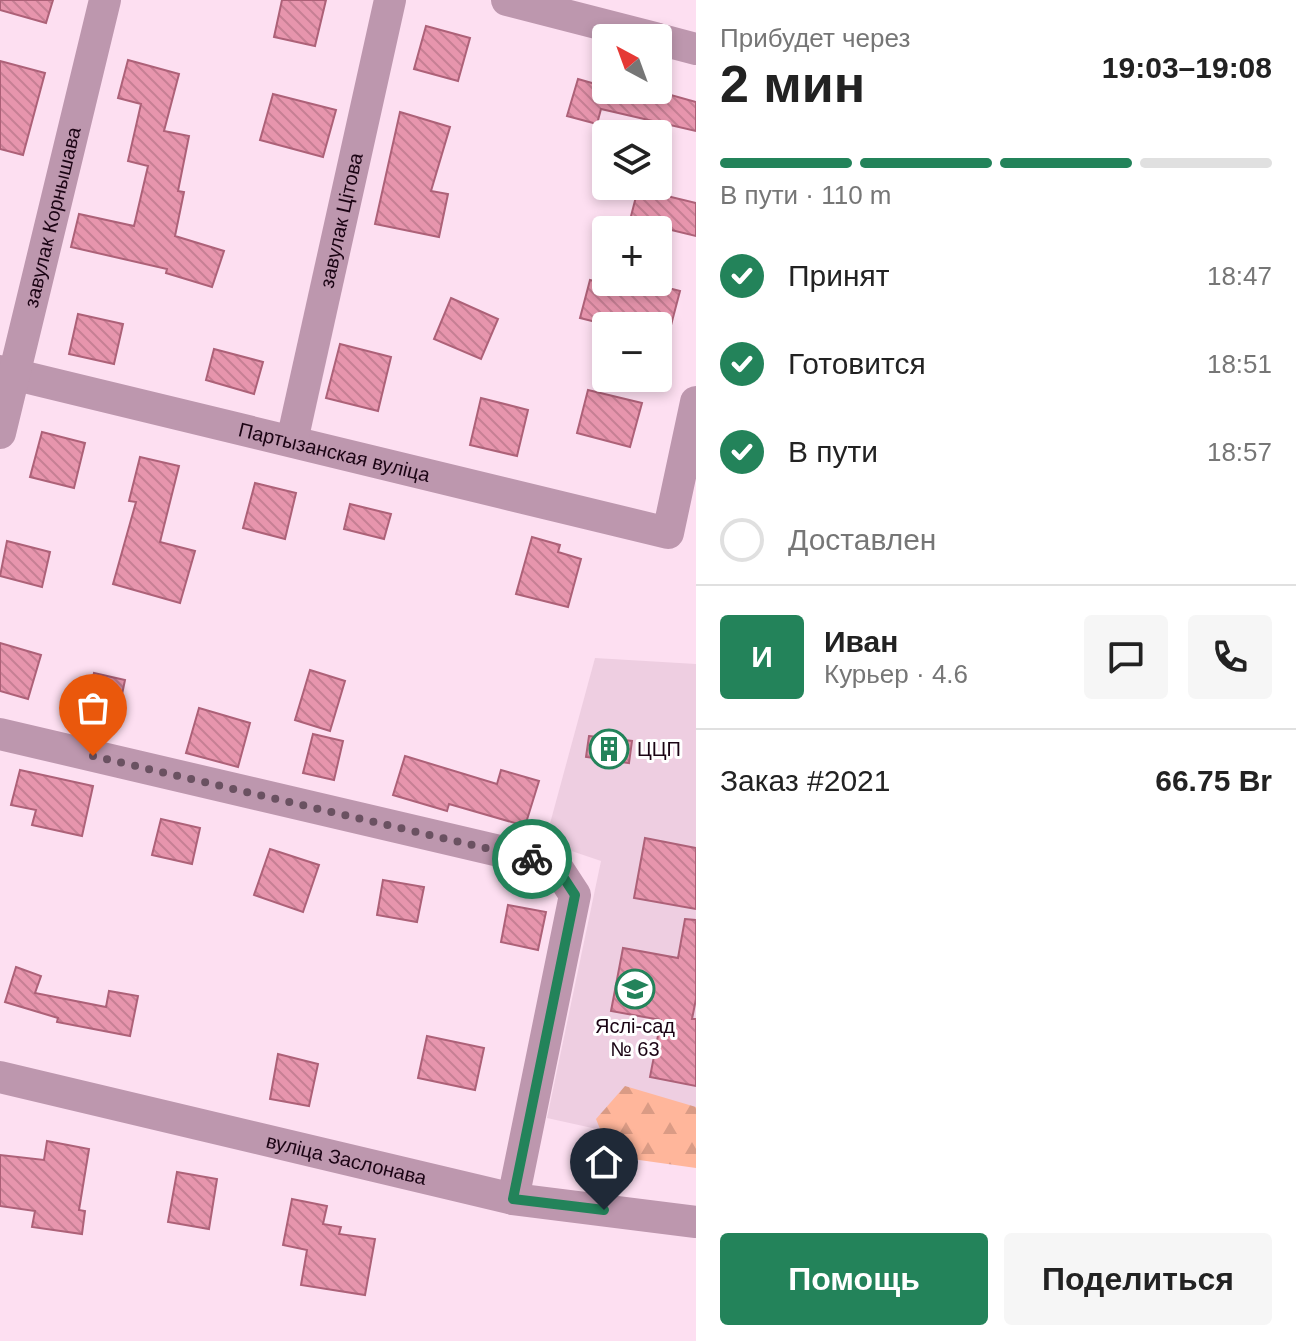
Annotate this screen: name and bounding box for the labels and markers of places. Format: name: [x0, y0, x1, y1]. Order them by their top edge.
pin: [59, 674, 127, 756]
building icon: ЦЦП: [588, 728, 630, 770]
place label: ЦЦП: [637, 738, 681, 760]
school or university icon: Яслі-сад № 63: [614, 968, 656, 1010]
place label: Яслі-сад № 63: [595, 1015, 675, 1060]
pin: [570, 1128, 638, 1210]

